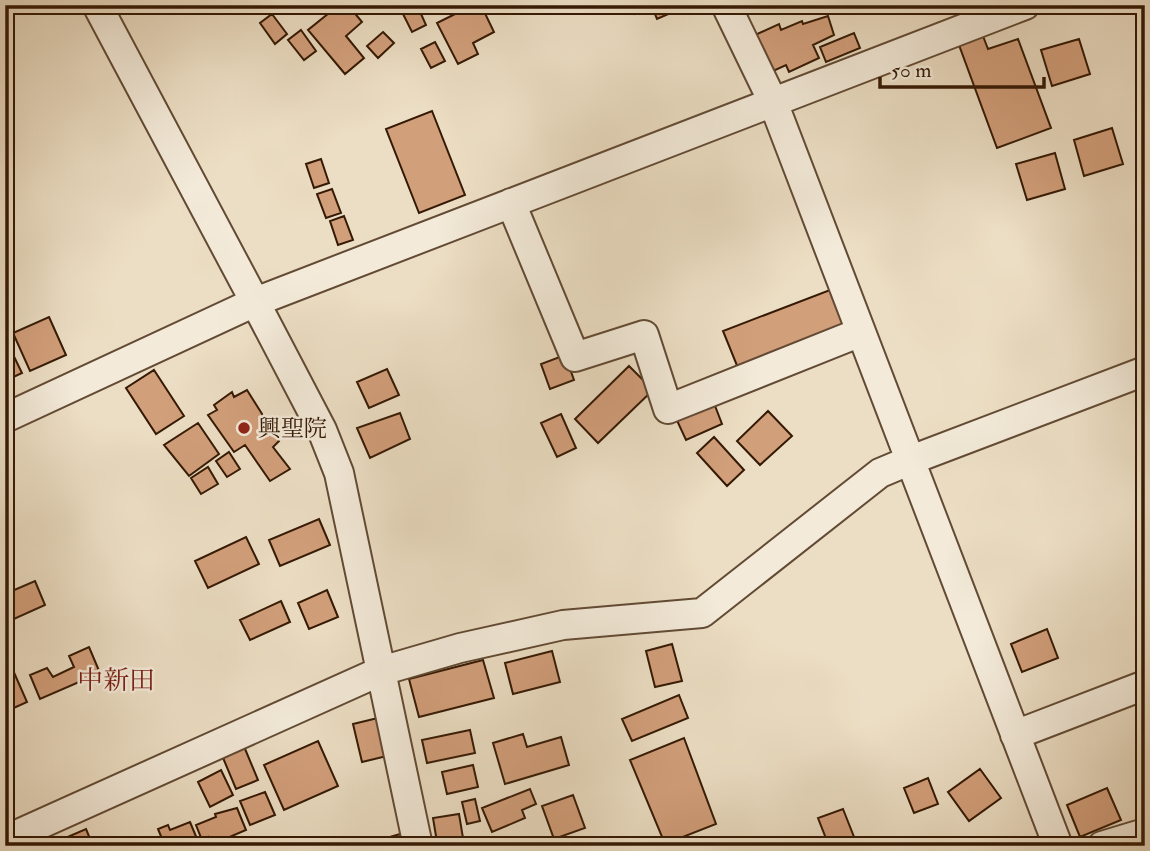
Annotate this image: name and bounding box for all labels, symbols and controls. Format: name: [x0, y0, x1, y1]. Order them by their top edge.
scale bar: [880, 46, 1045, 90]
text: 50 m: [891, 57, 932, 84]
place label: 興聖院: [258, 414, 327, 443]
marker: 興聖院: [236, 420, 252, 436]
district label: 中新田: [77, 665, 155, 697]

